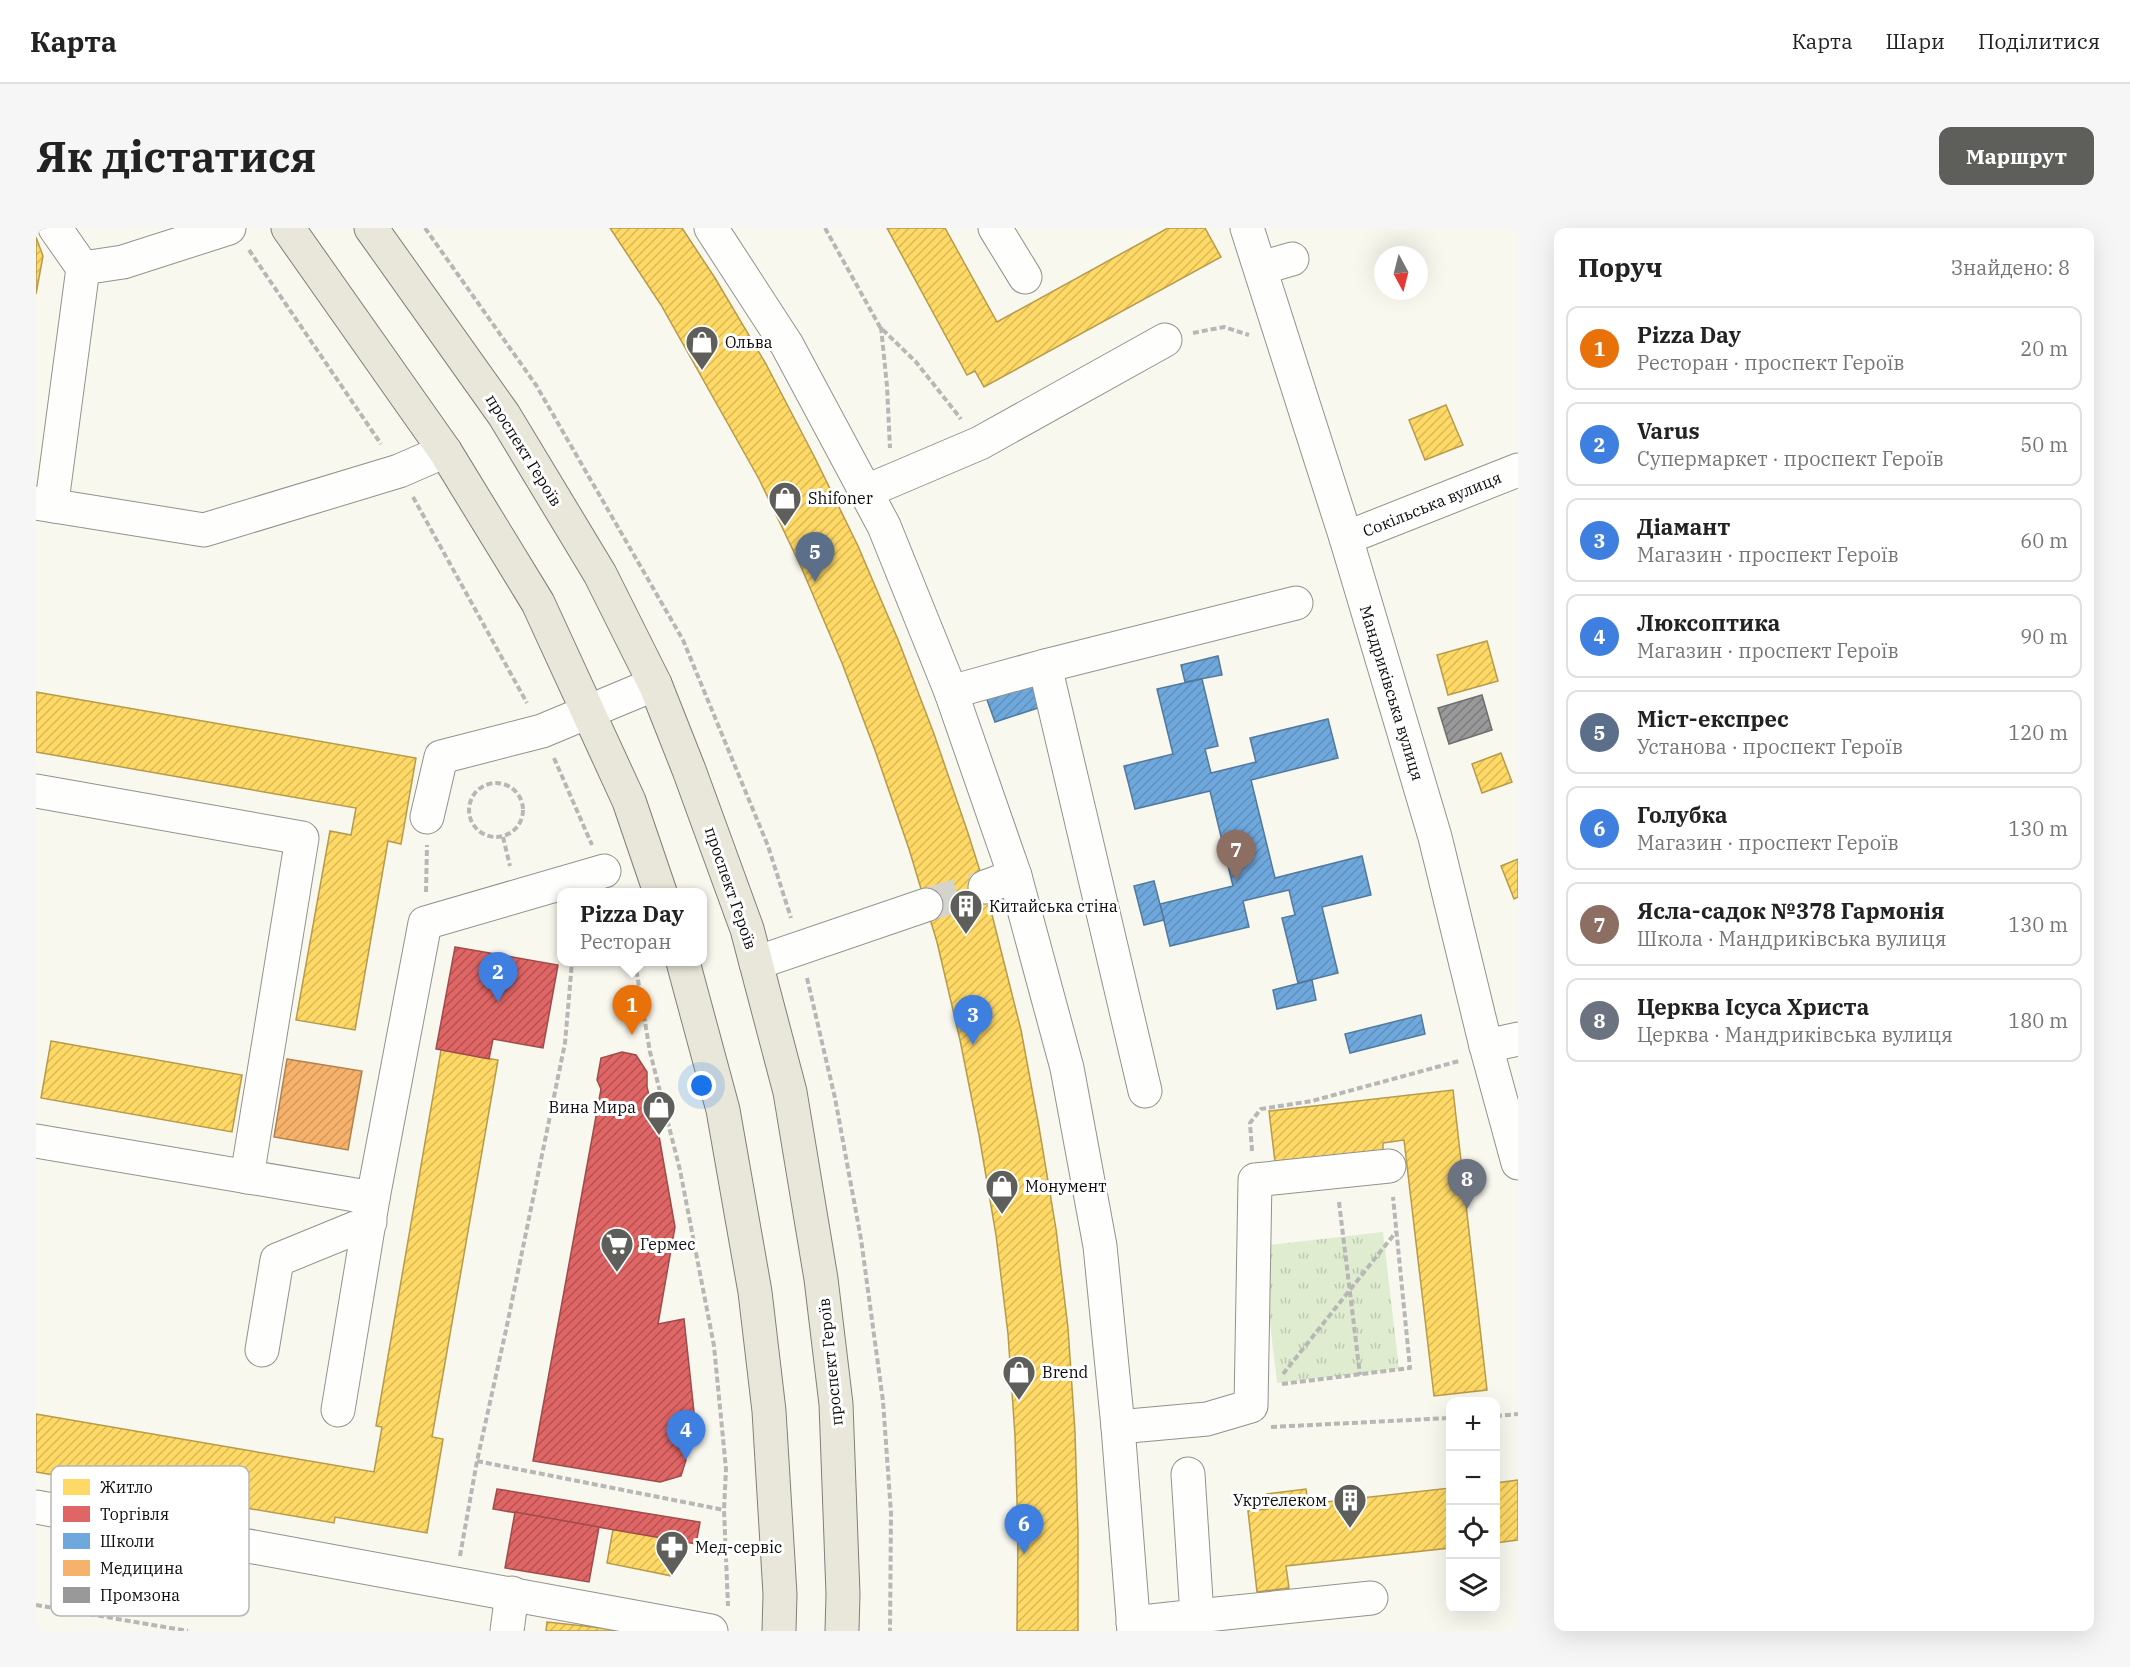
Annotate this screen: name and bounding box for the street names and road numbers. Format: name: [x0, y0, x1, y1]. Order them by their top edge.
street label: проспект Героїв: [482, 390, 566, 510]
street label: Сокільська вулиця: [1360, 467, 1504, 541]
street label: Мандриківська вулиця: [1356, 603, 1428, 783]
street label: проспект Героїв: [701, 824, 761, 952]
street label: проспект Героїв: [813, 1297, 847, 1427]

